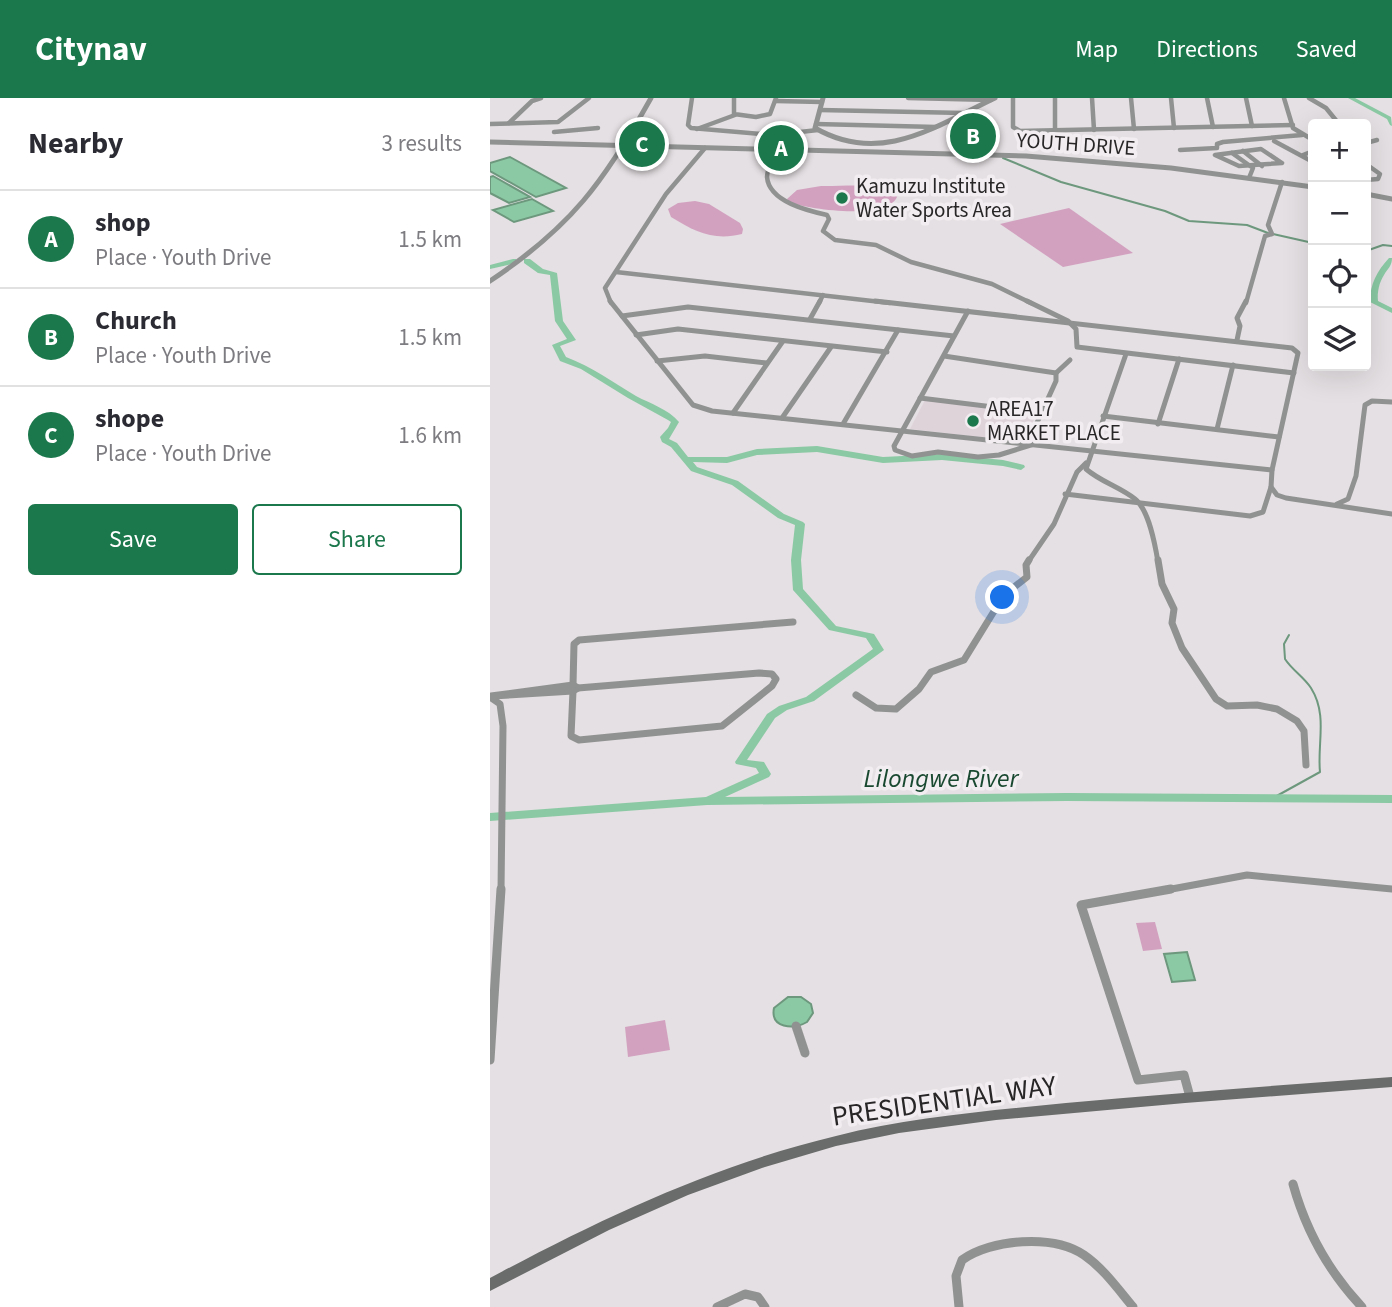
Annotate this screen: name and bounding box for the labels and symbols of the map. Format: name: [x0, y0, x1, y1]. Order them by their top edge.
pin: B: [950, 110, 996, 162]
pin: C: [619, 118, 665, 170]
pin: A: [758, 122, 804, 174]
street label: YOUTH DRIVE: [1015, 125, 1136, 163]
place label: Kamuzu Institute Water Sports Area: [856, 171, 1012, 225]
marker: Kamuzu Institute Water Sports Area: [834, 190, 850, 206]
place label: AREA17 MARKET PLACE: [987, 394, 1121, 448]
marker: AREA17 MARKET PLACE: [965, 413, 981, 429]
your location: [985, 580, 1019, 614]
water label: Lilongwe River: [864, 760, 1020, 797]
street label: PRESIDENTIAL WAY: [829, 1065, 1059, 1137]

